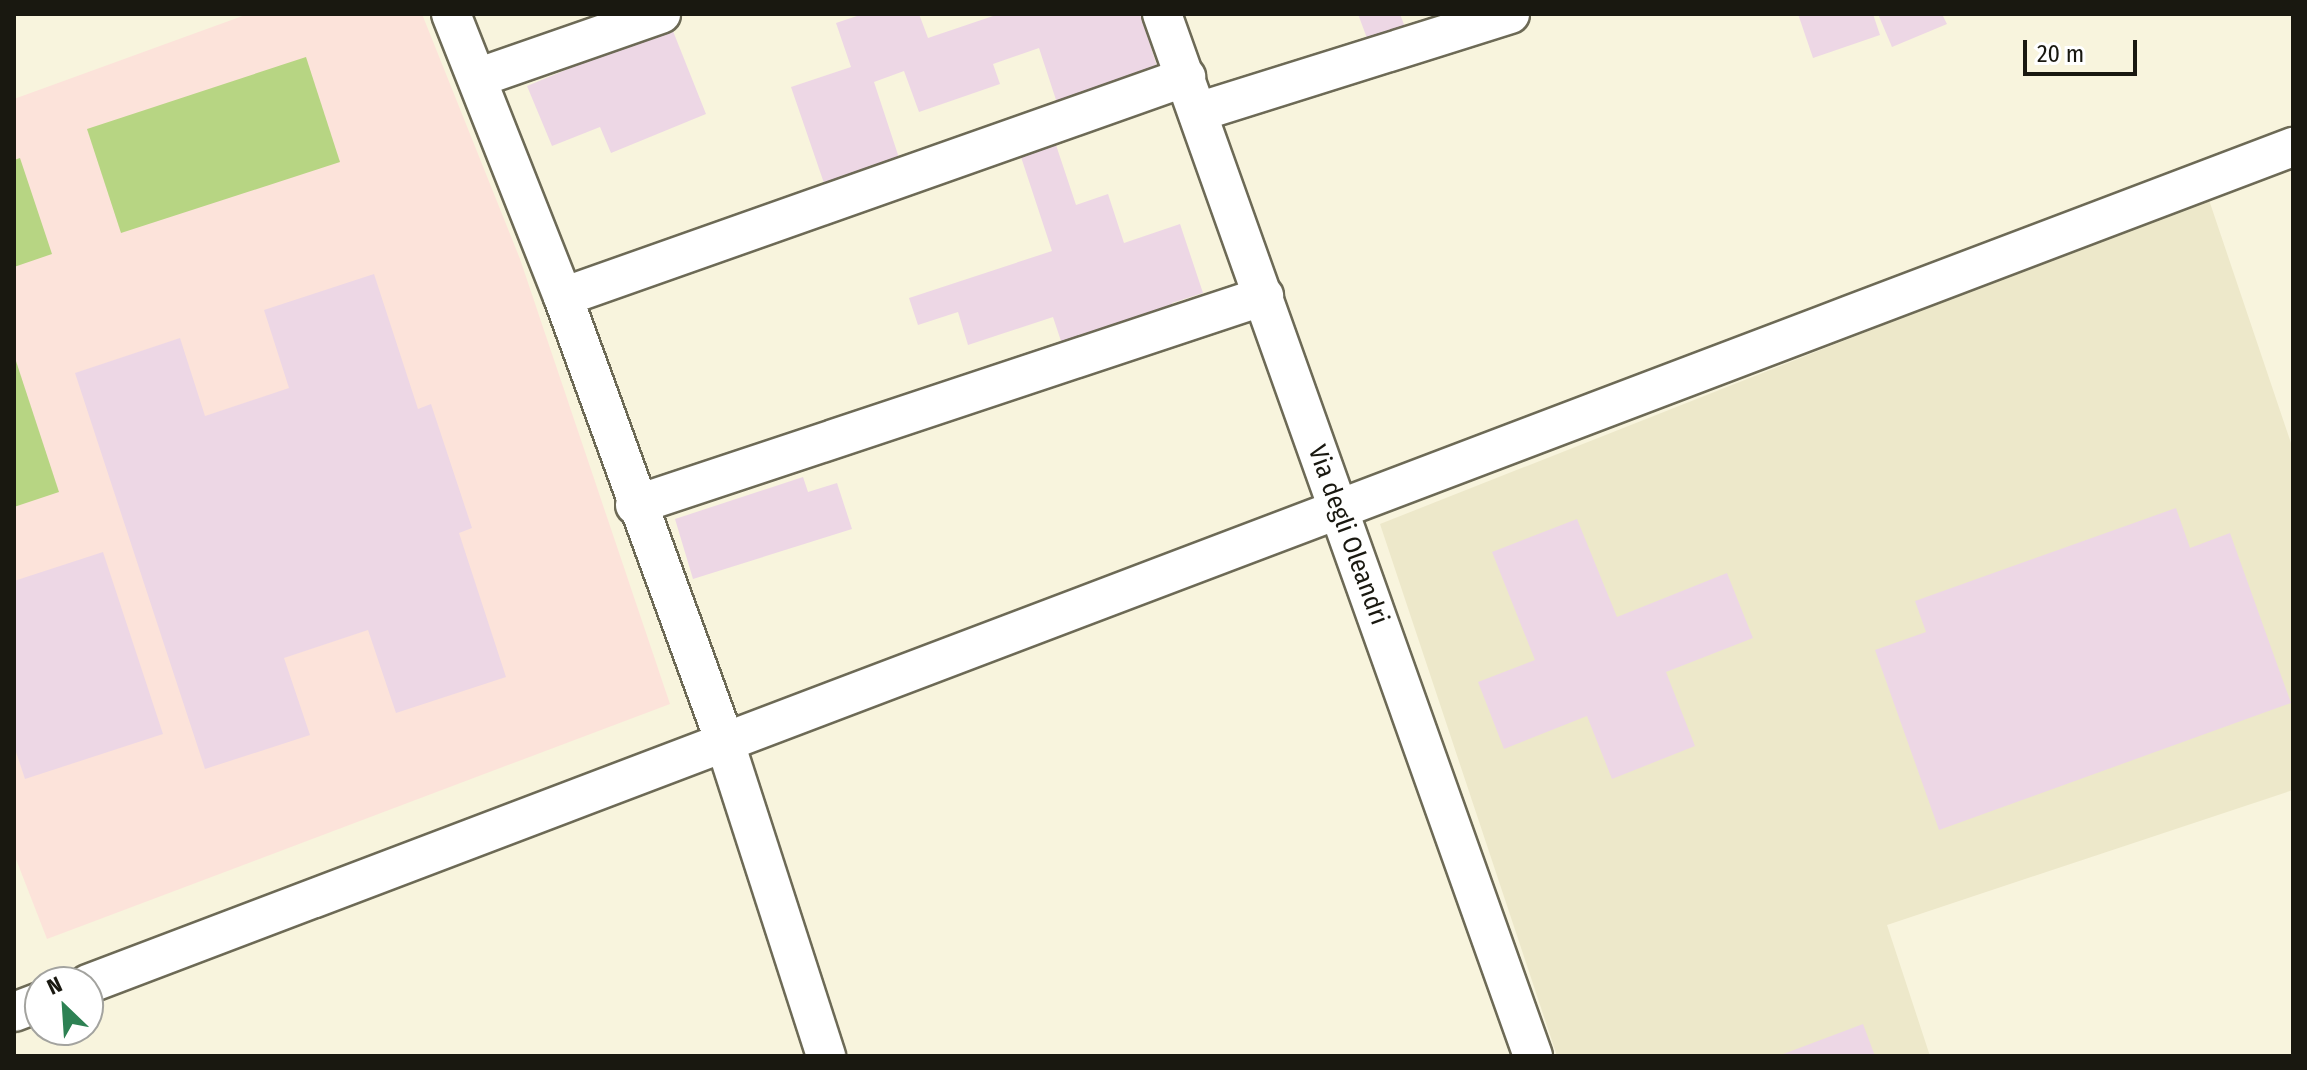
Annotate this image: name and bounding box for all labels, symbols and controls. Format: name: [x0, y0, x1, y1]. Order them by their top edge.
scale bar: [2027, 24, 2141, 74]
text: 20 m: [2037, 40, 2084, 68]
street label: Via degli Oleandri: [1301, 441, 1395, 629]
north arrow: [24, 966, 104, 1046]
text: N: [43, 971, 66, 1001]

